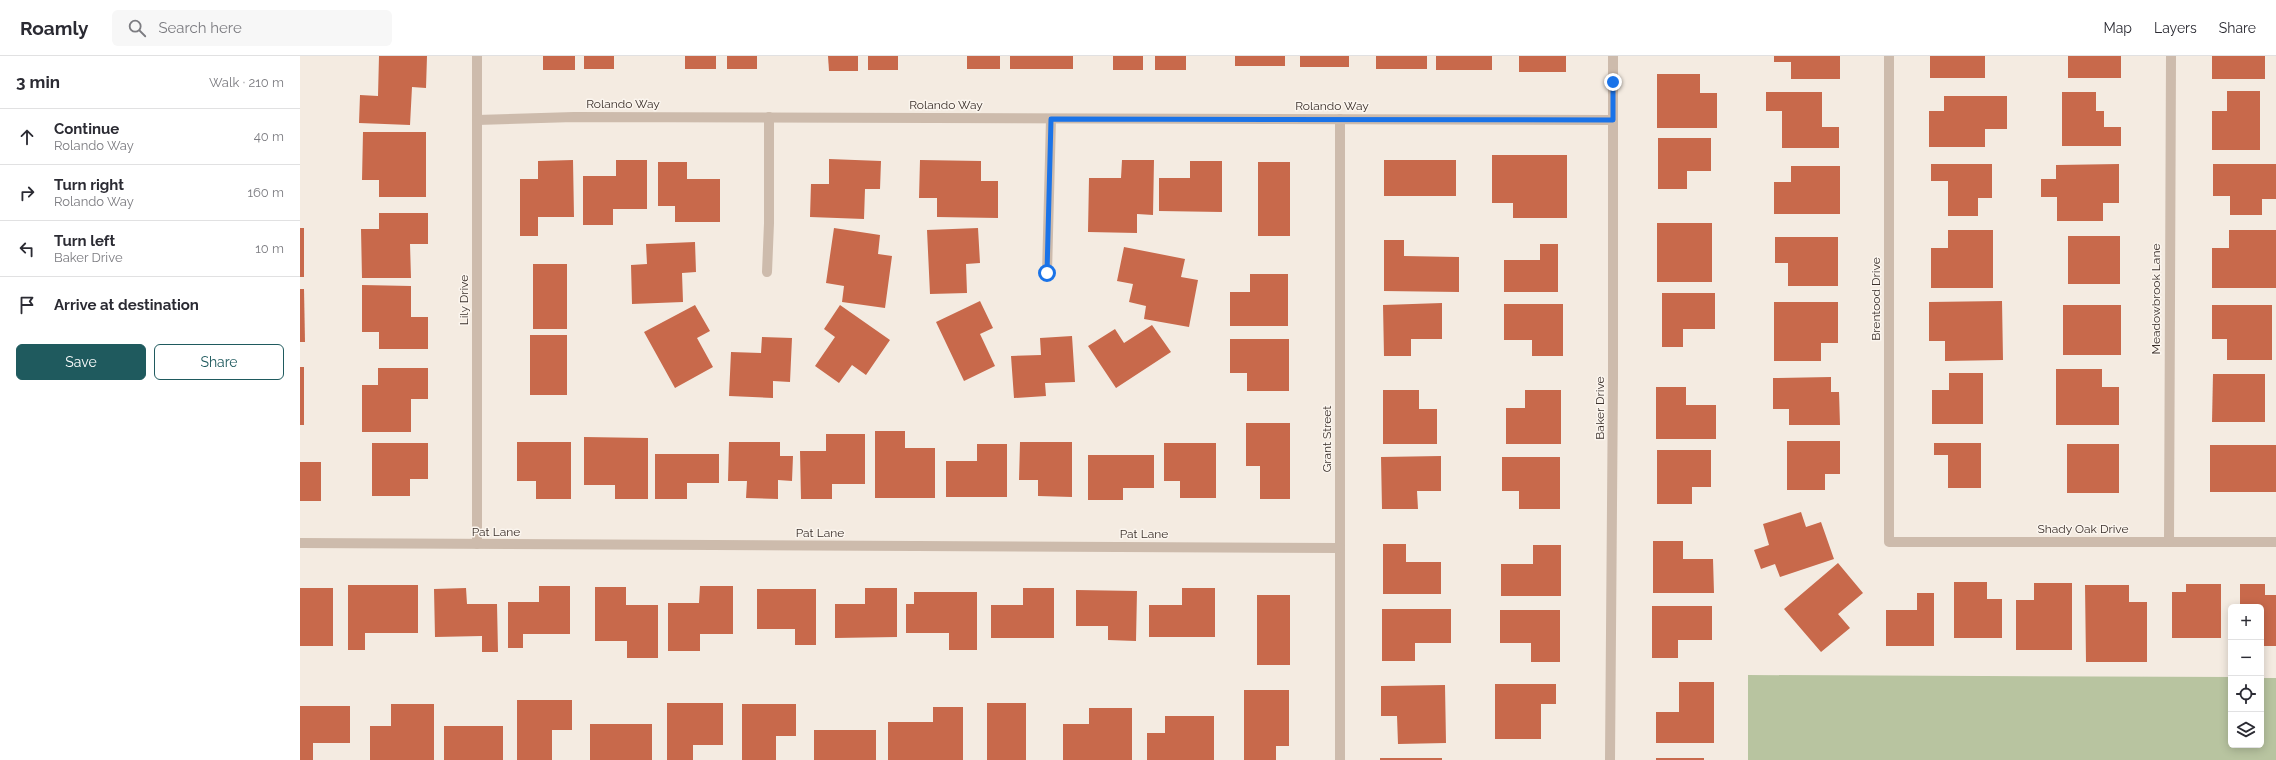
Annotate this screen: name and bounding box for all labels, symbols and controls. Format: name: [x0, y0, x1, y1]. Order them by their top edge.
search box: [112, 10, 392, 46]
text: Roamly: [20, 17, 88, 39]
icon: search: [126, 17, 148, 39]
text: Search here: [158, 19, 242, 37]
text: Map: [2104, 20, 2132, 36]
text: Layers: [2154, 20, 2197, 36]
text: Share: [2219, 20, 2256, 36]
text: 3 min: [16, 72, 60, 92]
route end: [1604, 73, 1622, 91]
text: Walk · 210 m: [209, 75, 284, 90]
street label: Rolando Way: [586, 97, 660, 111]
street label: Rolando Way: [909, 98, 983, 112]
street label: Rolando Way: [1295, 99, 1369, 113]
text: Continue: [54, 120, 119, 138]
icon: ahead: [16, 126, 38, 148]
text: 40 m: [254, 129, 284, 144]
text: Rolando Way: [54, 138, 134, 153]
text: Turn right: [54, 176, 124, 194]
icon: right: [16, 182, 38, 204]
text: 160 m: [247, 185, 284, 200]
text: Rolando Way: [54, 194, 134, 209]
text: Turn left: [54, 232, 115, 250]
icon: left: [16, 238, 38, 260]
text: 10 m: [255, 241, 284, 256]
street label: Meadowbrook Lane: [2149, 244, 2163, 354]
text: Baker Drive: [54, 250, 123, 265]
street label: Brentood Drive: [1869, 257, 1883, 341]
route start: [1038, 264, 1056, 282]
street label: Lily Drive: [457, 275, 471, 325]
icon: arrive: [16, 294, 38, 316]
text: Arrive at destination: [54, 296, 199, 314]
button: Save: [16, 344, 146, 380]
button: Share: [154, 344, 284, 380]
street label: Baker Drive: [1593, 376, 1607, 440]
street label: Grant Street: [1320, 406, 1334, 472]
street label: Shady Oak Drive: [2037, 522, 2129, 536]
street label: Pat Lane: [472, 525, 520, 539]
street label: Pat Lane: [796, 526, 844, 540]
street label: Pat Lane: [1120, 527, 1168, 541]
map controls: [2228, 604, 2264, 748]
button: +: [2228, 604, 2264, 640]
button: −: [2228, 640, 2264, 676]
button: locate: [2228, 676, 2264, 712]
button: layers: [2228, 712, 2264, 748]

